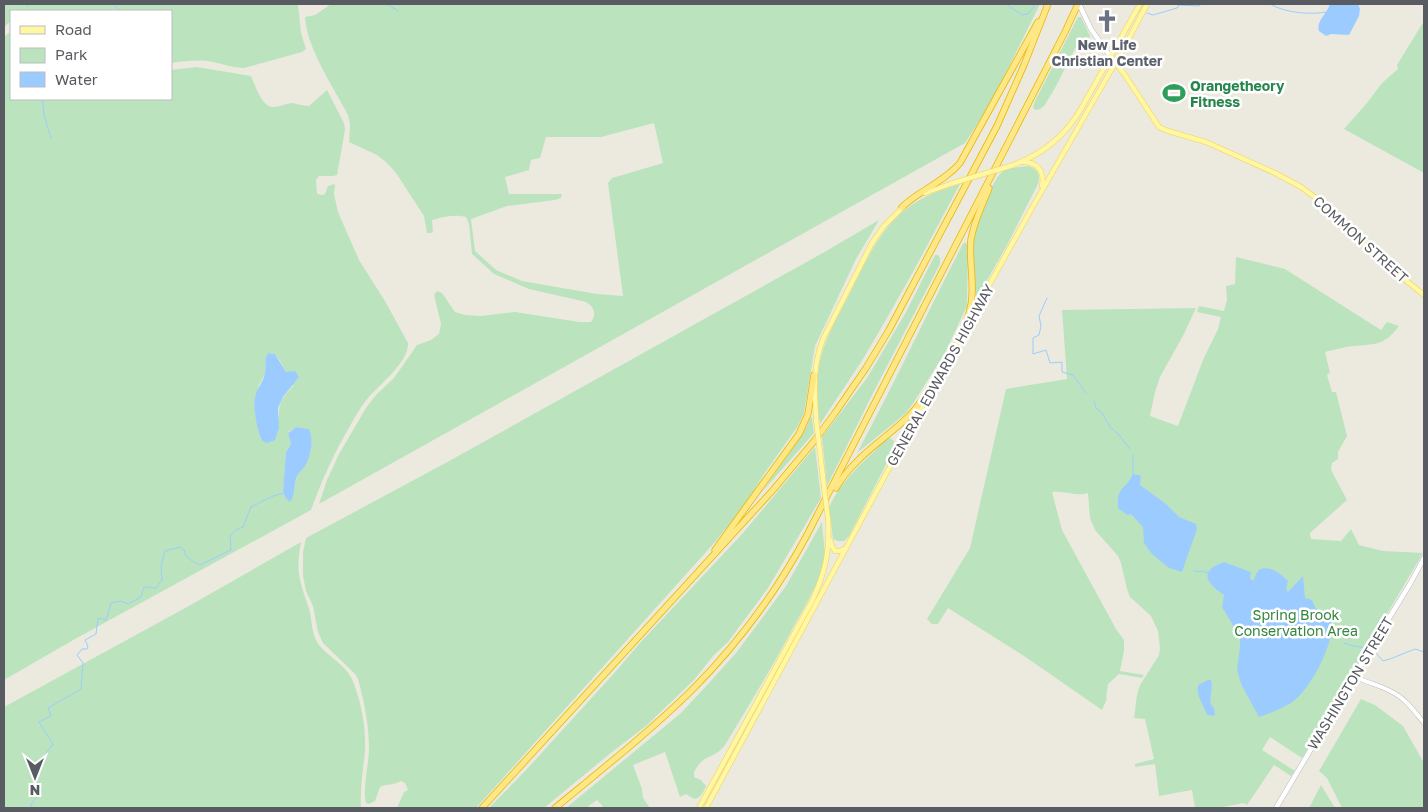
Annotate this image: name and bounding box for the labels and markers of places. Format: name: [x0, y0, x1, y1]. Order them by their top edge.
church icon: New Life Christian Center: [1094, 8, 1120, 34]
place label: New Life Christian Center: [1052, 36, 1163, 69]
place label: Orangetheory Fitness: [1190, 77, 1285, 110]
sports icon: Orangetheory Fitness: [1161, 80, 1187, 106]

